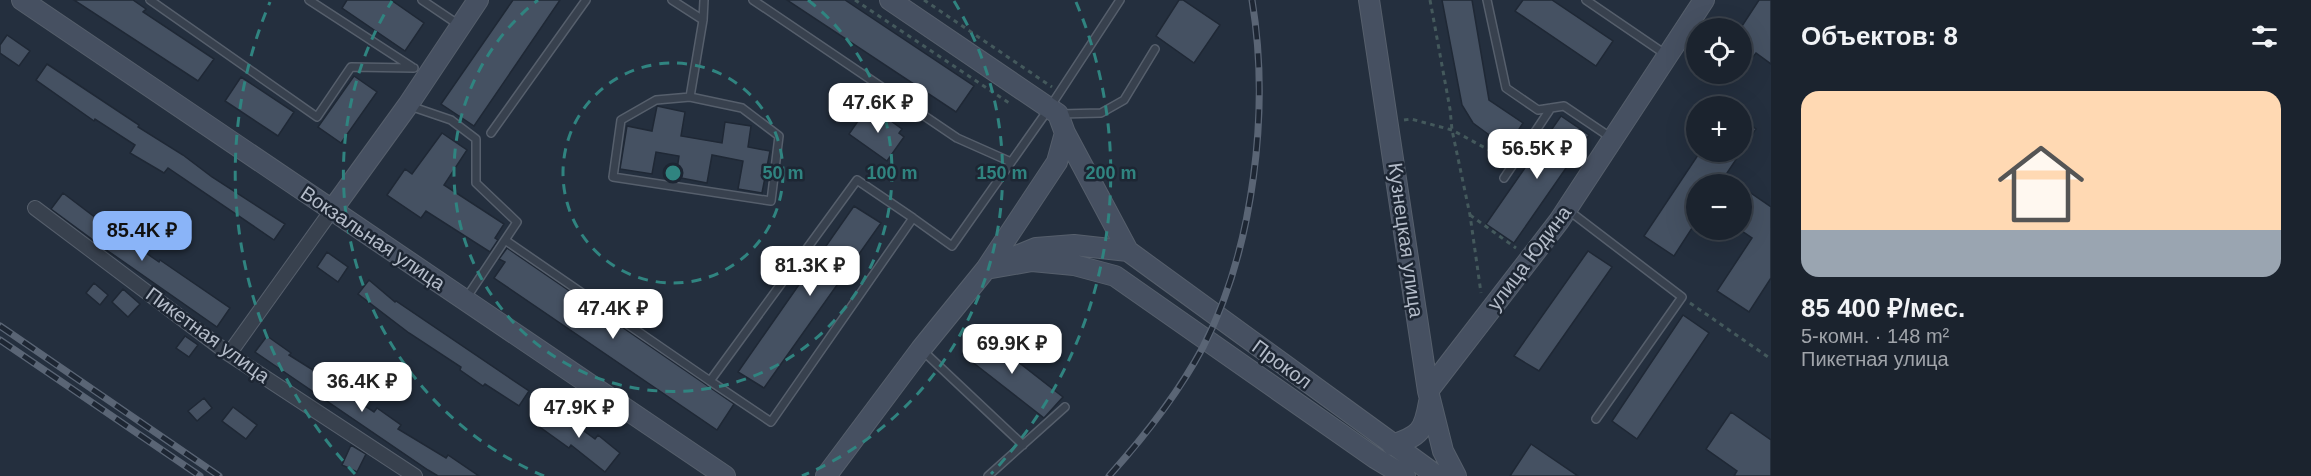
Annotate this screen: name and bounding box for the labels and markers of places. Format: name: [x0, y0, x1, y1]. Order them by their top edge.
pin: 47.6K ₽: [823, 83, 933, 134]
pin: 56.5K ₽: [1482, 129, 1592, 180]
centre of rings: [663, 163, 683, 183]
pin: 85.4K ₽: [87, 211, 197, 262]
pin: 81.3K ₽: [755, 246, 865, 297]
pin: 47.4K ₽: [558, 289, 668, 340]
pin: 69.9K ₽: [957, 324, 1067, 375]
pin: 36.4K ₽: [307, 362, 417, 413]
pin: 47.9K ₽: [524, 388, 634, 439]

